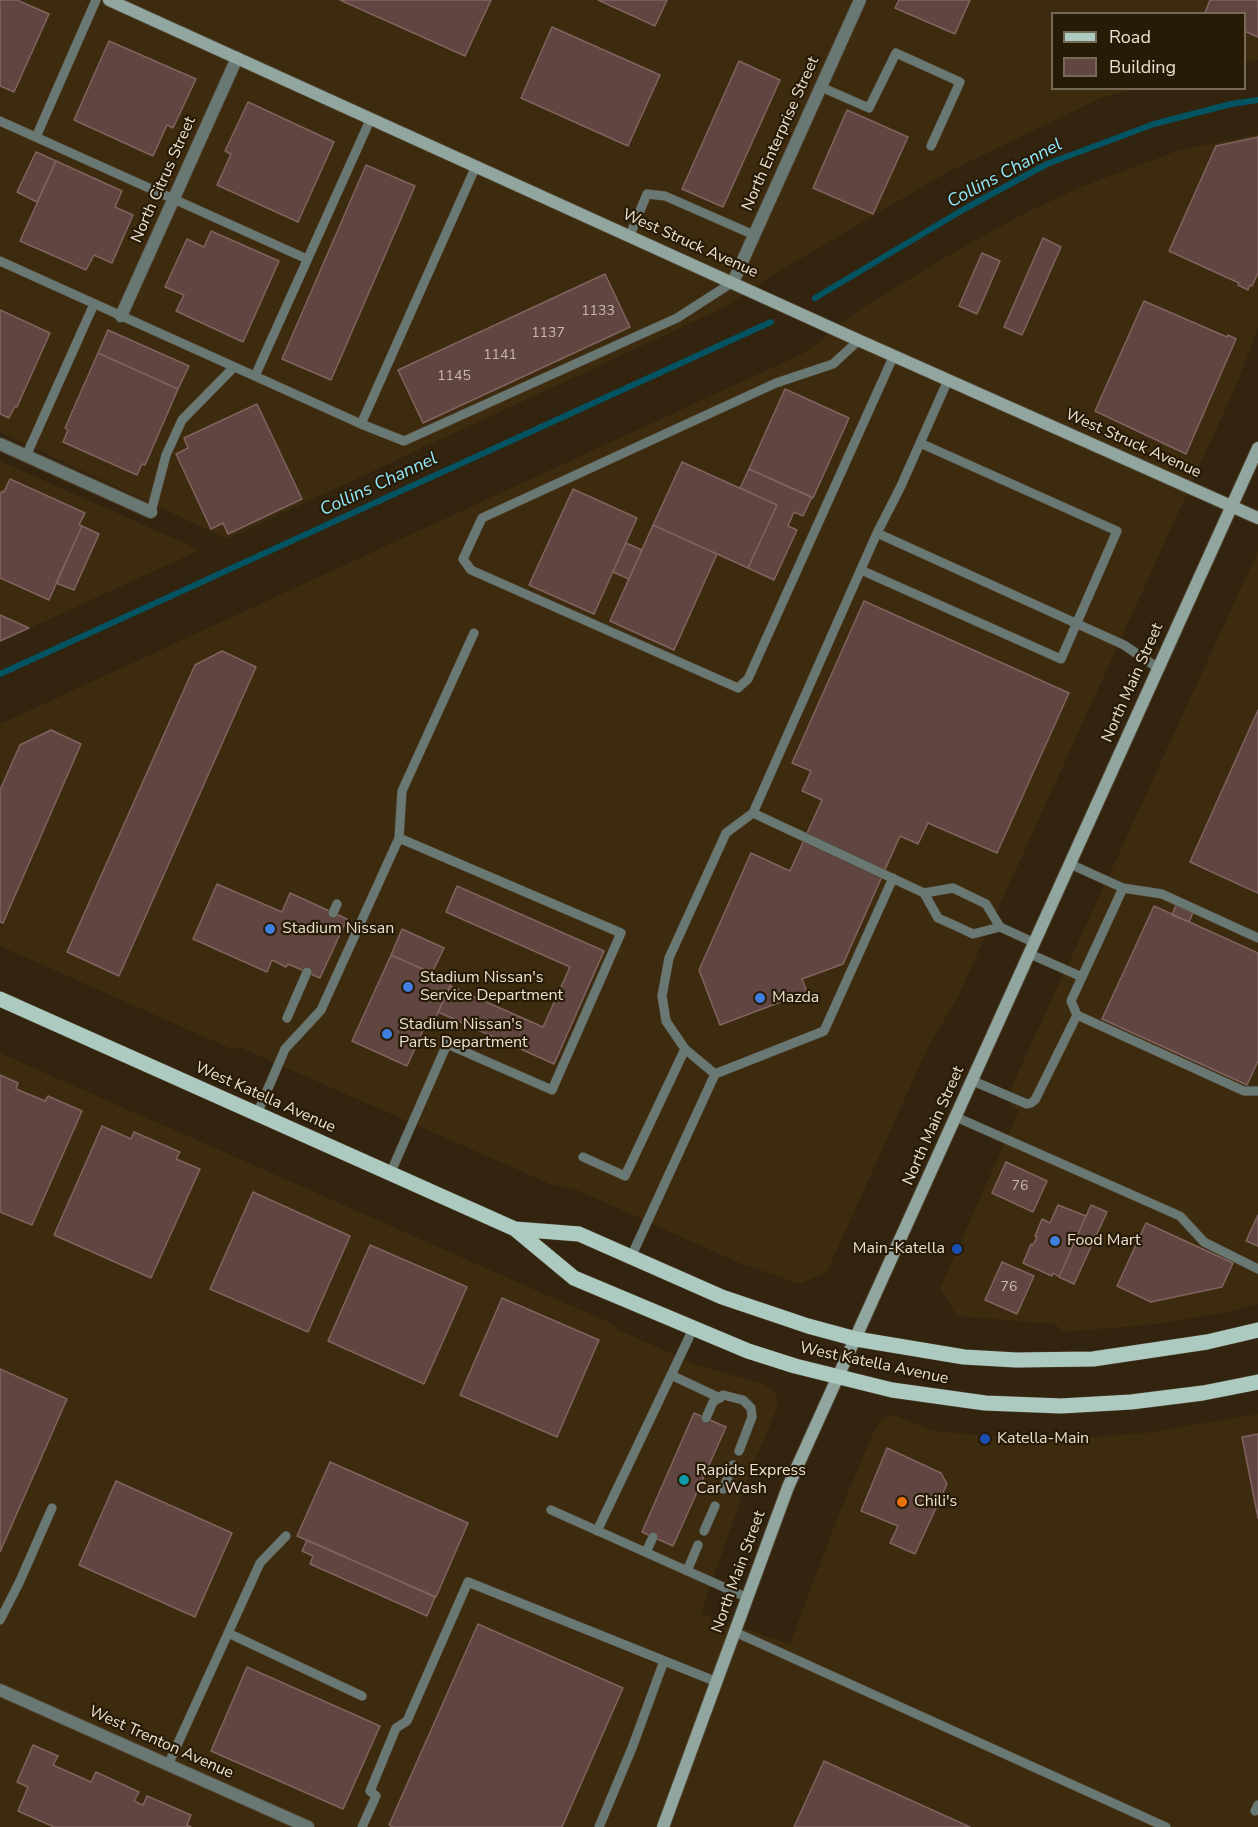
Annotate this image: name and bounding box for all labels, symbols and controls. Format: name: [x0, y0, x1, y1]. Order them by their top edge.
legend: [1051, 12, 1246, 90]
text: Road: [1109, 25, 1151, 49]
street label: North Enterprise Street: [738, 54, 824, 214]
text: Building: [1109, 55, 1176, 79]
street label: North Citrus Street: [128, 114, 200, 246]
water label: Collins Channel: [944, 135, 1066, 213]
street label: West Struck Avenue: [619, 205, 761, 283]
house number: 1133: [581, 304, 615, 320]
house number: 1137: [531, 326, 565, 342]
house number: 1141: [483, 348, 517, 364]
house number: 1145: [437, 369, 471, 385]
street label: West Struck Avenue: [1062, 405, 1204, 483]
water label: Collins Channel: [317, 448, 441, 522]
street label: North Main Street: [1098, 620, 1168, 746]
place label: Stadium Nissan: [282, 919, 394, 939]
marker: Stadium Nissan: [263, 922, 277, 936]
place label: Stadium Nissan's Service Department: [420, 968, 563, 1006]
marker: Stadium Nissan's Service Department: [401, 980, 415, 994]
place label: Mazda: [772, 988, 819, 1008]
marker: Mazda: [753, 991, 767, 1005]
place label: Stadium Nissan's Parts Department: [399, 1015, 528, 1053]
marker: Stadium Nissan's Parts Department: [380, 1027, 394, 1041]
street label: West Katella Avenue: [192, 1058, 338, 1138]
street label: North Main Street: [899, 1063, 969, 1189]
house number: 76: [1012, 1179, 1028, 1195]
place label: Food Mart: [1067, 1231, 1141, 1251]
marker: Food Mart: [1048, 1234, 1062, 1248]
place label: Main-Katella: [853, 1239, 945, 1259]
marker: Main-Katella: [950, 1242, 964, 1256]
house number: 76: [1001, 1280, 1017, 1296]
street label: West Katella Avenue: [798, 1339, 950, 1389]
place label: Katella-Main: [997, 1429, 1089, 1449]
marker: Katella-Main: [978, 1432, 992, 1446]
place label: Rapids Express Car Wash: [696, 1461, 806, 1499]
marker: Rapids Express Car Wash: [677, 1473, 691, 1487]
place label: Chili's: [914, 1492, 957, 1512]
marker: Chili's: [895, 1495, 909, 1509]
street label: North Main Street: [708, 1508, 770, 1636]
street label: West Trenton Avenue: [86, 1702, 236, 1784]

